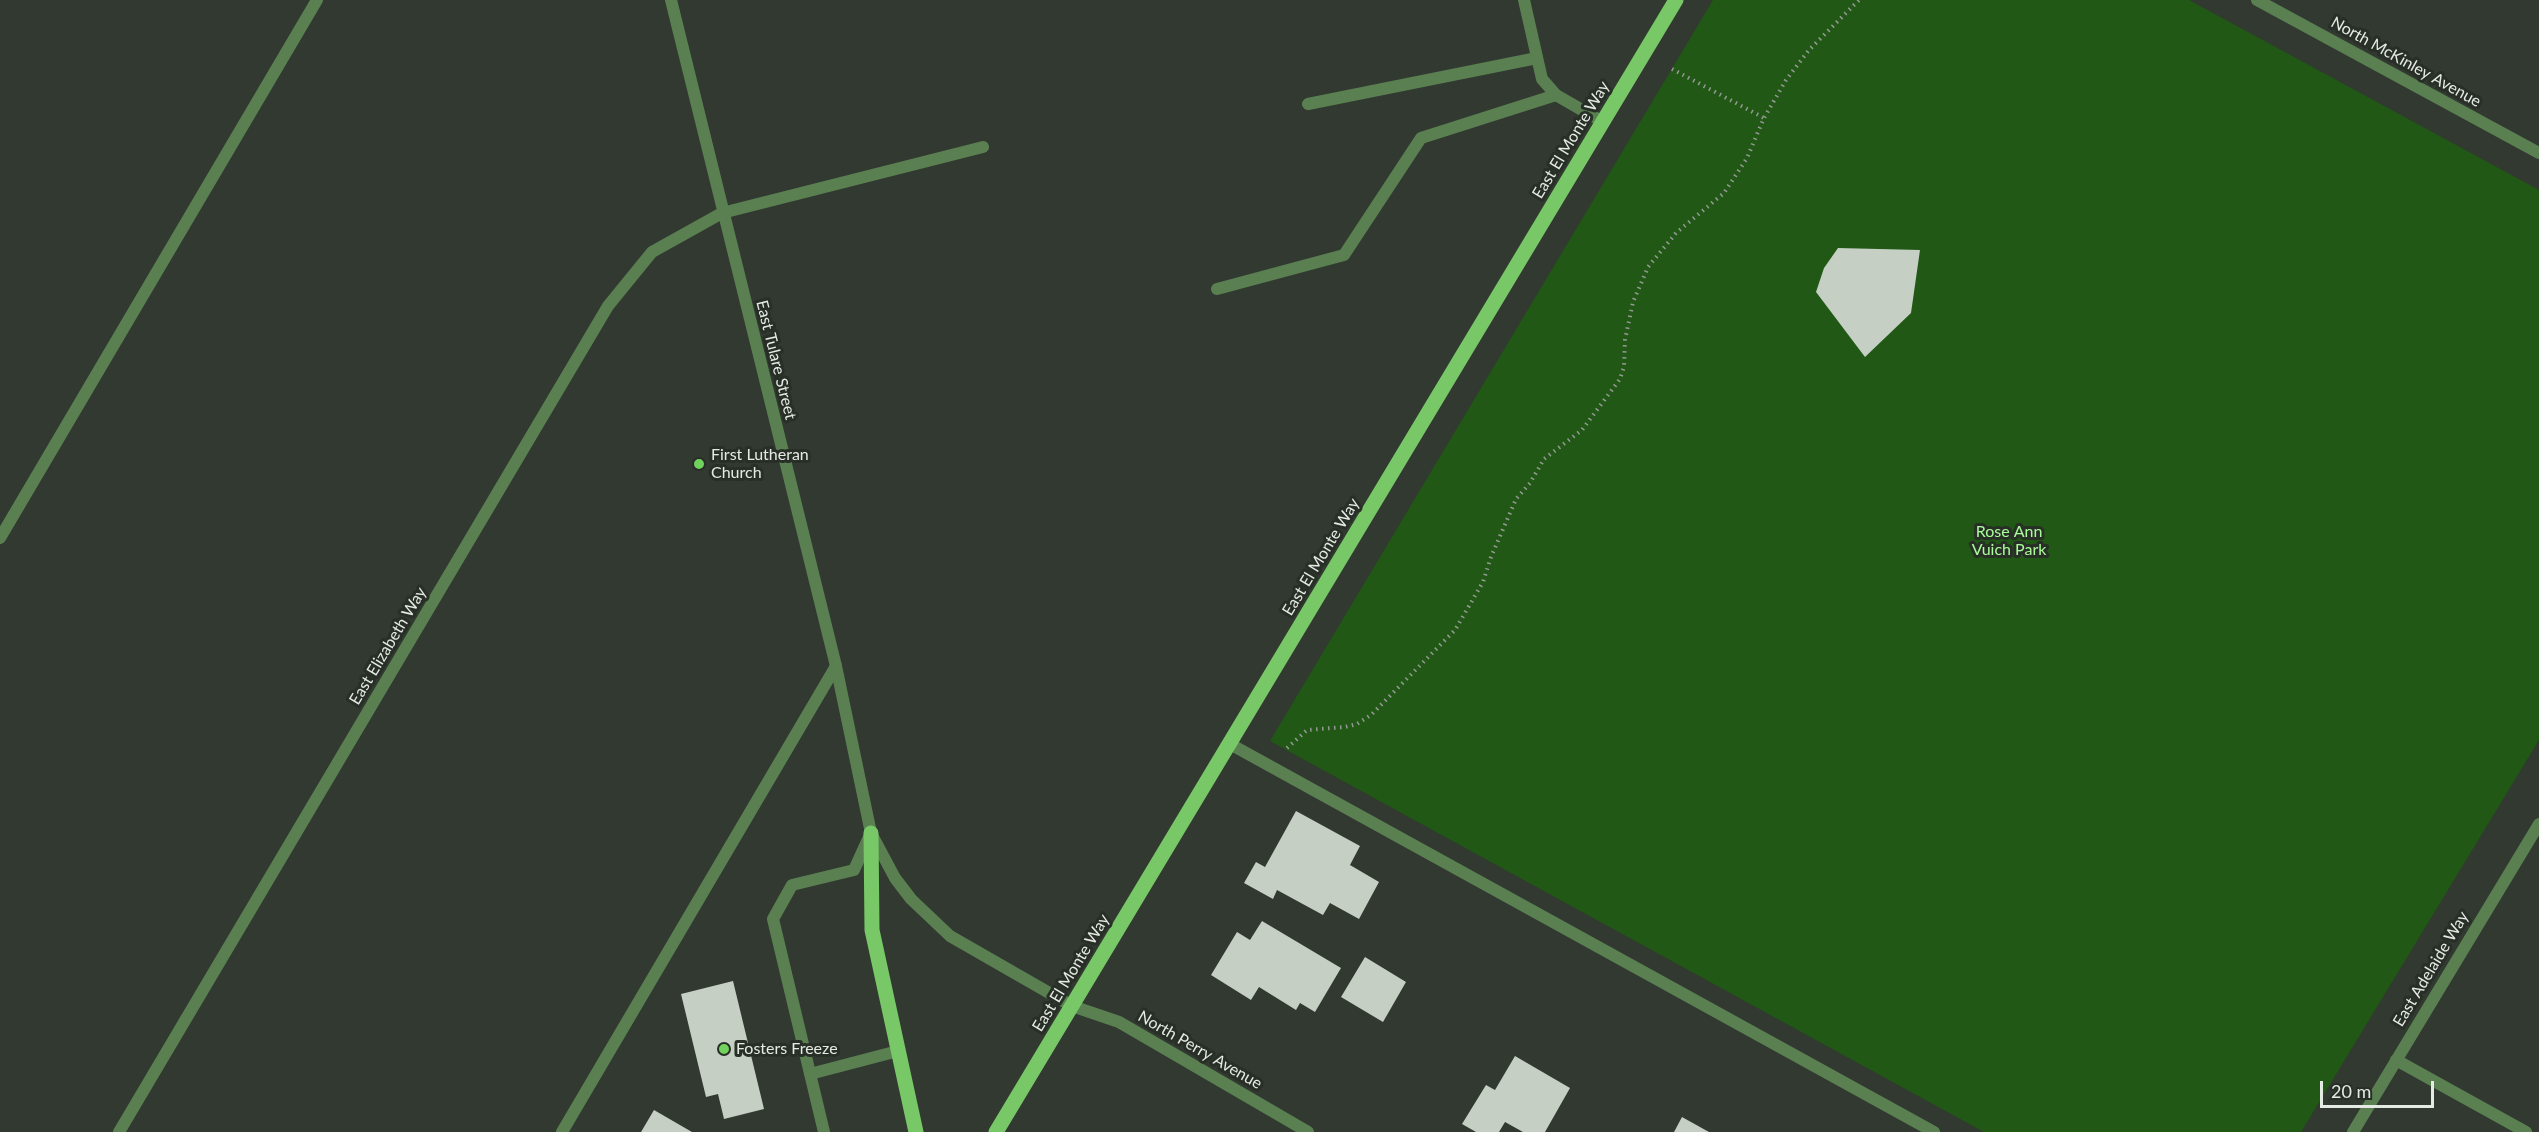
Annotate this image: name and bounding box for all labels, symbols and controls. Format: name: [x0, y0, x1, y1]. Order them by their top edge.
street label: North McKinley Avenue: [2328, 13, 2484, 111]
street label: East El Monte Way: [1528, 78, 1614, 202]
street label: East Tulare Street: [752, 298, 800, 422]
place label: First Lutheran Church: [711, 445, 809, 483]
marker: First Lutheran Church: [692, 457, 706, 471]
street label: East El Monte Way: [1278, 495, 1364, 619]
park label: Rose Ann Vuich Park: [1972, 522, 2046, 560]
street label: East Elizabeth Way: [345, 584, 431, 708]
street label: East Adelaide Way: [2389, 908, 2473, 1030]
street label: East El Monte Way: [1028, 911, 1114, 1035]
street label: North Perry Avenue: [1134, 1007, 1266, 1093]
place label: Fosters Freeze: [736, 1039, 838, 1059]
marker: Fosters Freeze: [717, 1042, 731, 1056]
scale bar: [2323, 1069, 2437, 1107]
text: 20 m: [2331, 1080, 2371, 1102]

